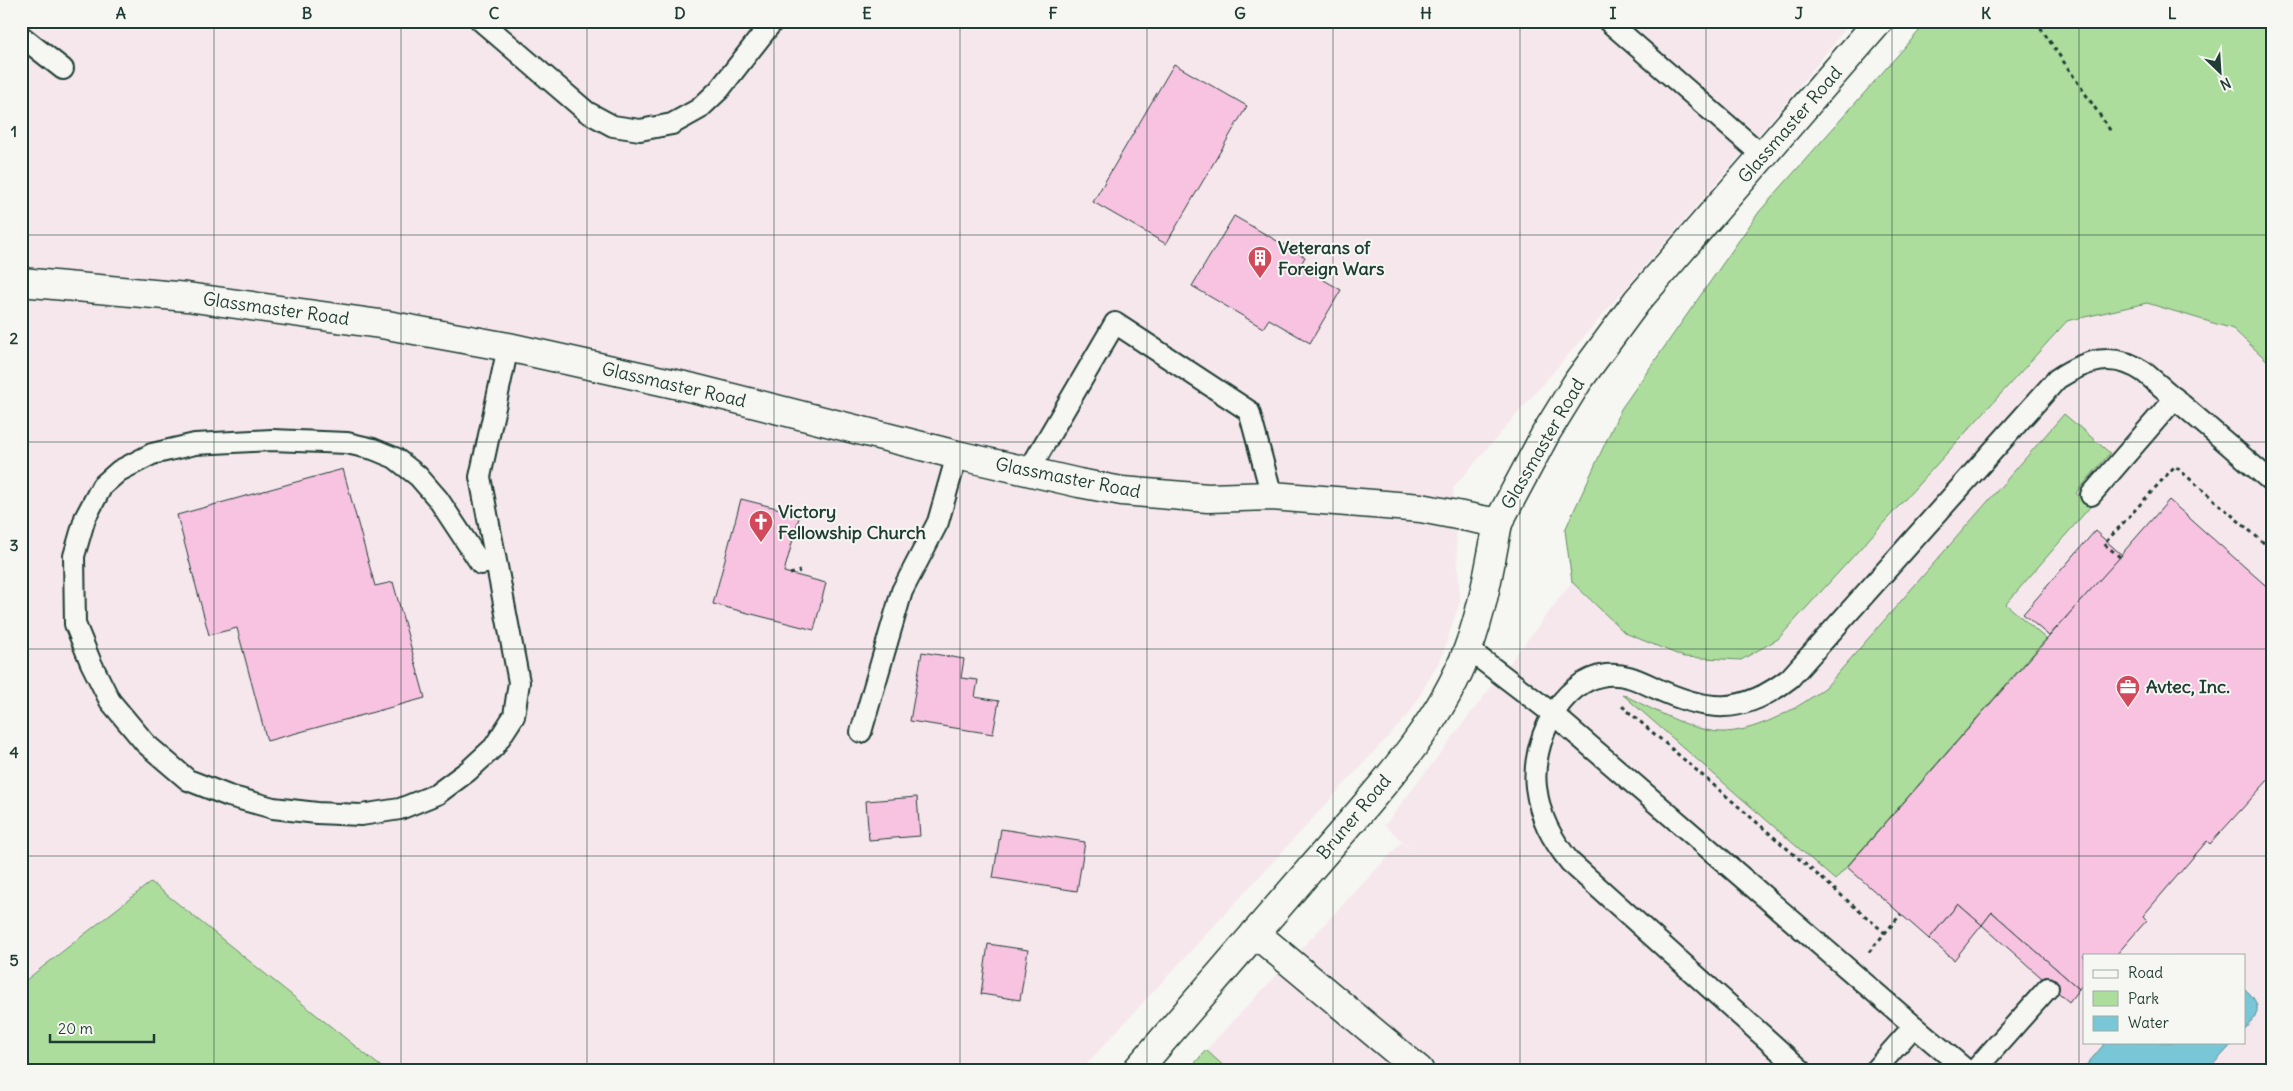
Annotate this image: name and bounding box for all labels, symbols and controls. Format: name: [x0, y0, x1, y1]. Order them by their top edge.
text: A: [116, 3, 126, 23]
text: B: [302, 3, 313, 23]
text: C: [489, 3, 500, 23]
text: D: [674, 3, 686, 23]
text: E: [862, 3, 872, 23]
text: F: [1048, 3, 1058, 23]
text: G: [1234, 3, 1246, 23]
text: H: [1420, 3, 1432, 23]
text: I: [1610, 3, 1617, 23]
text: J: [1795, 3, 1804, 23]
text: K: [1981, 3, 1991, 23]
text: L: [2168, 3, 2177, 23]
north arrow: [2196, 48, 2246, 98]
street label: Glassmaster Road: [1733, 61, 1847, 188]
text: N: [2217, 74, 2234, 94]
text: 1: [11, 121, 17, 141]
place label: Veterans of Foreign Wars: [1278, 236, 1384, 280]
building icon: Veterans of Foreign Wars: [1247, 245, 1273, 279]
street label: Glassmaster Road: [202, 287, 351, 330]
text: 2: [10, 328, 19, 348]
street label: Glassmaster Road: [600, 357, 749, 412]
street label: Glassmaster Road: [1496, 374, 1590, 513]
street label: Glassmaster Road: [994, 452, 1143, 503]
place label: Victory Fellowship Church: [778, 500, 926, 544]
church icon: Victory Fellowship Church: [748, 509, 774, 543]
text: 3: [9, 535, 19, 555]
office icon: Avtec, Inc.: [2115, 674, 2141, 708]
place label: Avtec, Inc.: [2146, 675, 2230, 698]
text: 4: [9, 742, 19, 762]
street label: Bruner Road: [1312, 769, 1396, 864]
text: 5: [9, 950, 19, 970]
legend: [2083, 954, 2246, 1044]
text: Road: [2128, 963, 2163, 982]
text: Park: [2128, 989, 2159, 1008]
scale bar: [50, 1011, 154, 1043]
text: Water: [2128, 1013, 2169, 1032]
text: 20 m: [58, 1019, 93, 1038]

